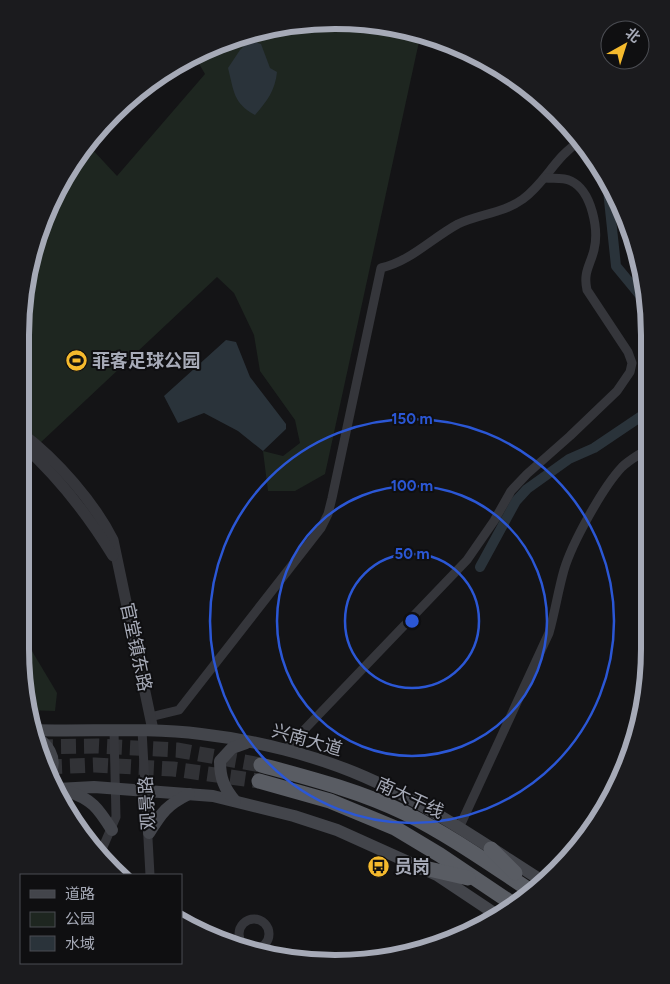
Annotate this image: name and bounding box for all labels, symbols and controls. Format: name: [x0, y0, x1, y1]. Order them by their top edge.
north arrow: [600, 20, 650, 70]
text: 北: [622, 24, 644, 46]
sports icon: 菲客足球公园: [64, 349, 88, 373]
place label: 菲客足球公园: [92, 350, 200, 372]
text: 150 m: [391, 410, 433, 428]
text: 100 m: [391, 477, 433, 495]
text: 50 m: [394, 545, 430, 563]
street label: 官堂镇东路: [116, 601, 156, 693]
centre of rings: [403, 612, 421, 630]
street label: 兴南大道: [269, 720, 345, 760]
street label: 南大干线: [373, 773, 447, 823]
street label: 观景路: [135, 775, 159, 831]
bus stop icon: 员岗: [366, 855, 390, 879]
place label: 员岗: [394, 856, 430, 878]
legend: [20, 874, 182, 964]
text: 道路: [65, 885, 95, 903]
text: 公园: [65, 910, 95, 928]
text: 水域: [65, 935, 95, 953]

